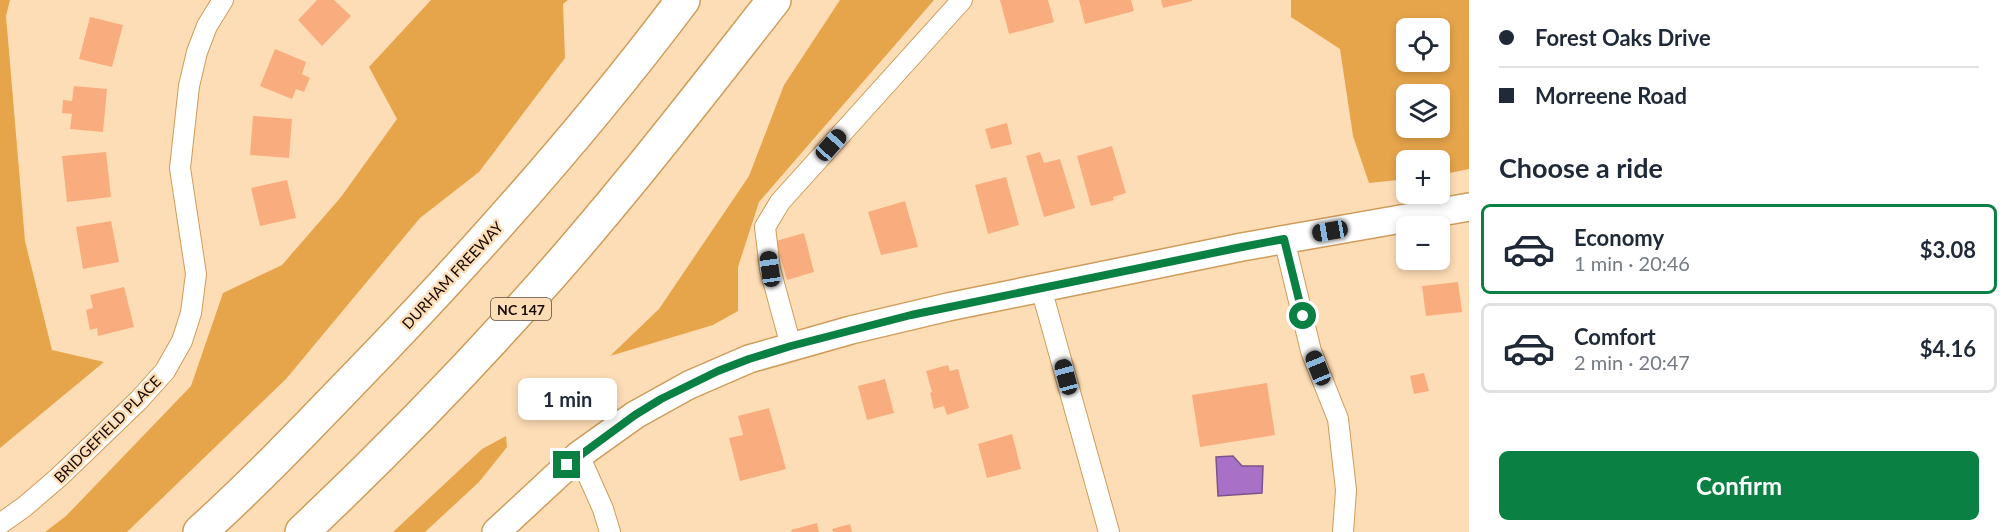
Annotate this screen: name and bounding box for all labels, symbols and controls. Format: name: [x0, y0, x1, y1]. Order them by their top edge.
map controls: [1396, 18, 1450, 270]
button: locate: [1396, 18, 1450, 72]
text: Forest Oaks Drive: [1535, 24, 1711, 51]
text: Morreene Road: [1535, 82, 1687, 109]
button: layers: [1396, 84, 1450, 138]
car: [812, 126, 850, 164]
button: +: [1396, 150, 1450, 204]
text: Choose a ride: [1499, 151, 1663, 184]
button: −: [1396, 216, 1450, 270]
street label: DURHAM FREEWAY: [398, 217, 507, 332]
car: [1311, 219, 1349, 243]
icon: car: [1502, 222, 1556, 276]
text: Economy: [1574, 224, 1664, 251]
text: $3.08: [1920, 236, 1976, 263]
car: [759, 250, 781, 288]
text: 1 min · 20:46: [1574, 251, 1690, 275]
road number: NC 147: [491, 298, 551, 320]
route start: [1289, 302, 1316, 329]
icon: car: [1502, 321, 1556, 375]
text: Comfort: [1574, 323, 1656, 350]
text: $4.16: [1920, 335, 1976, 362]
car: [1303, 348, 1333, 388]
text: 2 min · 20:47: [1574, 350, 1690, 374]
car: [1053, 357, 1079, 397]
street label: BRIDGEFIELD PLACE: [50, 372, 164, 486]
callout: 1 min: [518, 378, 616, 420]
text: 1 min: [543, 387, 592, 411]
route end: [553, 451, 580, 478]
button: Confirm: [1499, 451, 1979, 520]

